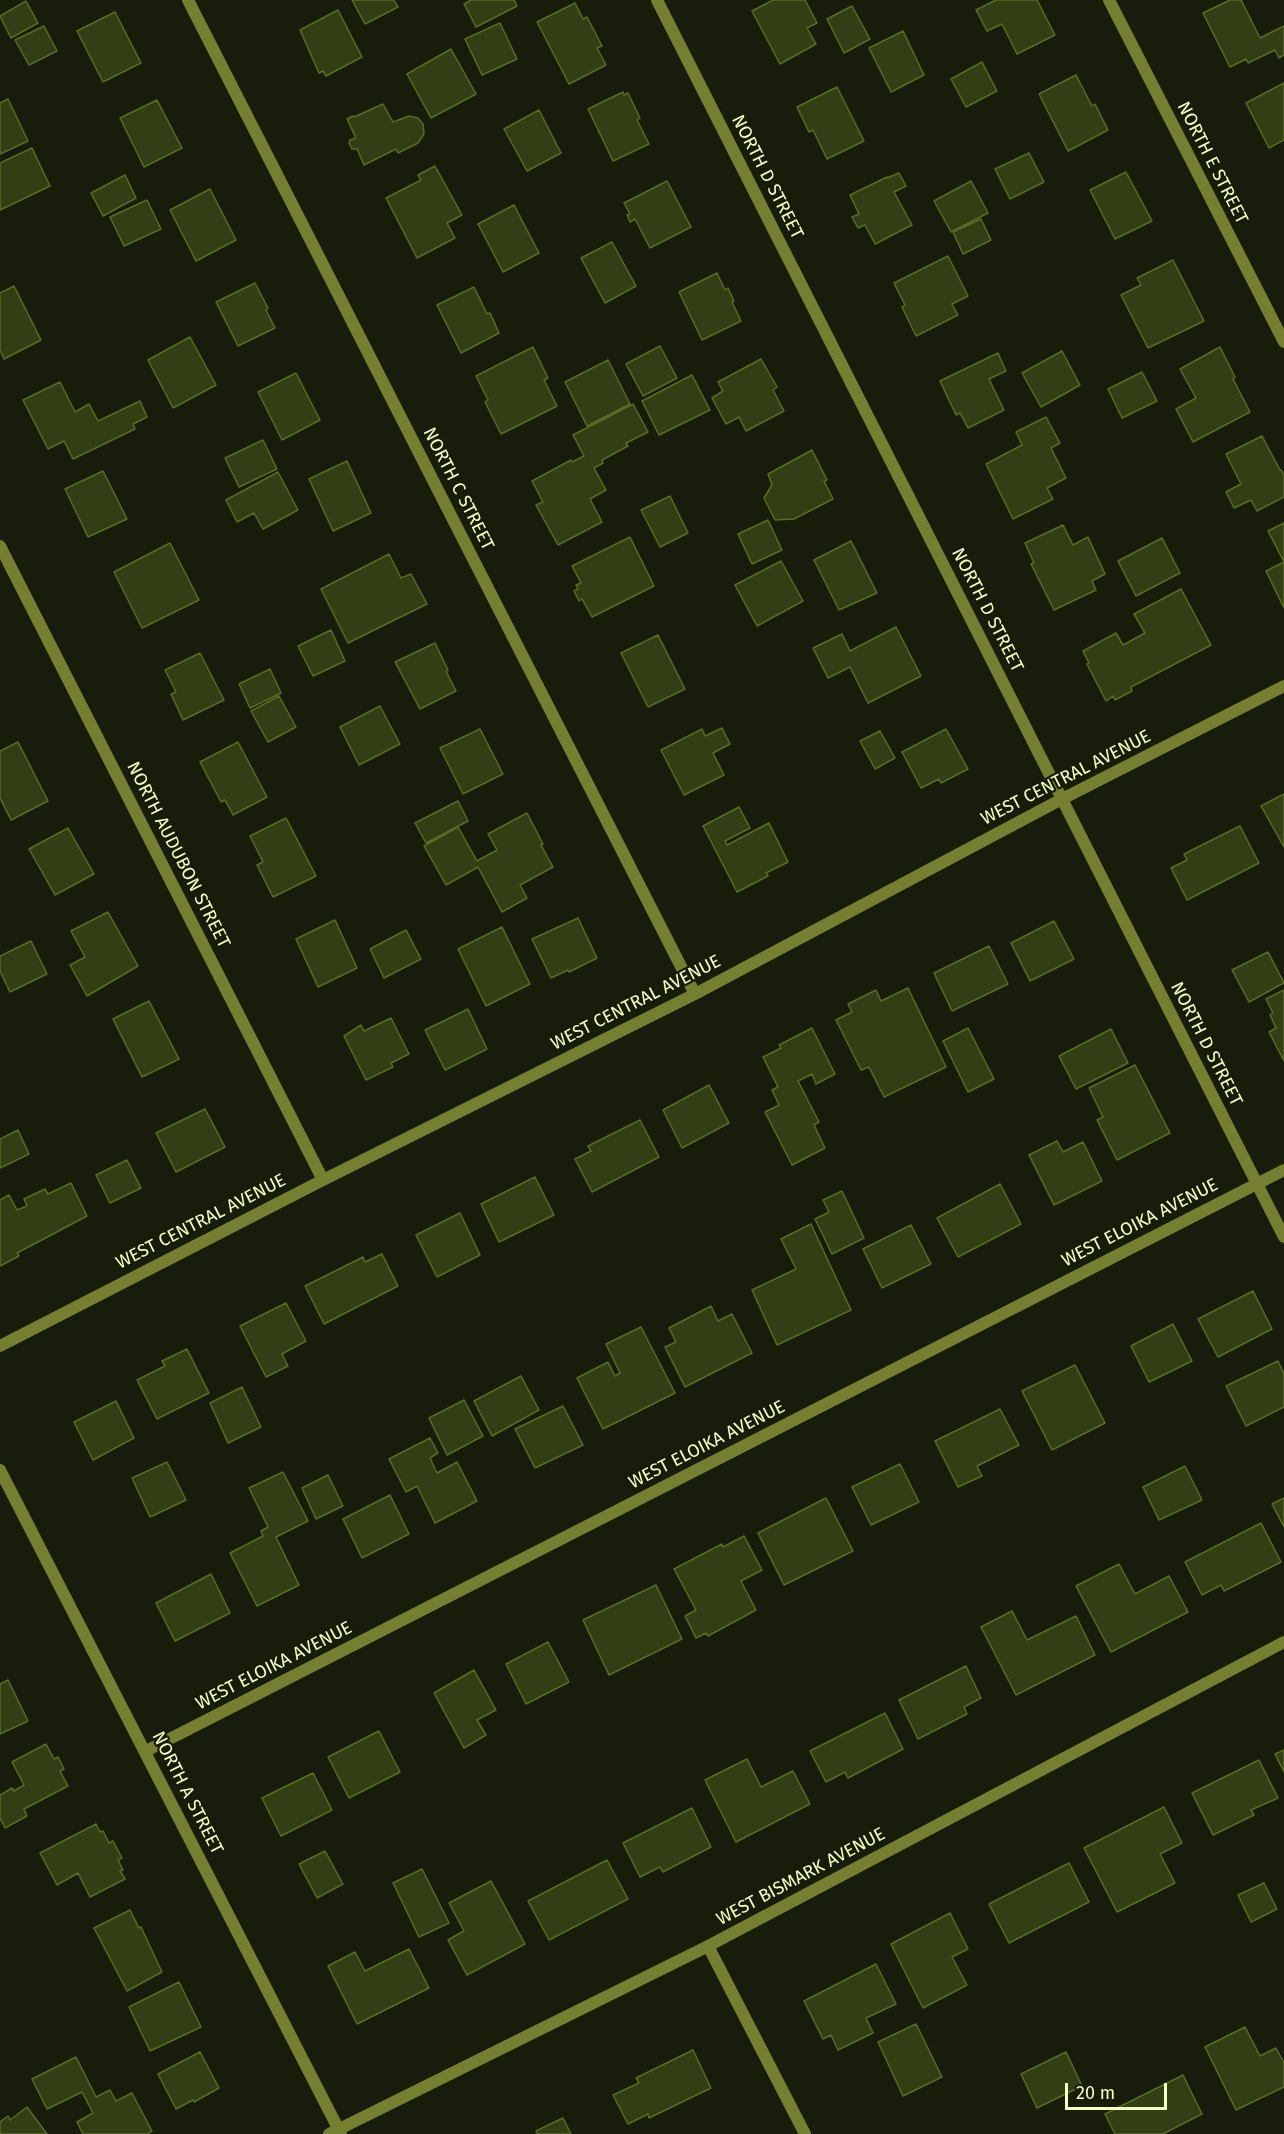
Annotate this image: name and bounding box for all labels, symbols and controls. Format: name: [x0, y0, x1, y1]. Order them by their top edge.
street label: NORTH E STREET: [1172, 98, 1252, 228]
street label: NORTH D STREET: [726, 111, 808, 243]
street label: NORTH C STREET: [418, 424, 498, 554]
street label: NORTH D STREET: [946, 544, 1028, 676]
street label: WEST CENTRAL AVENUE: [978, 726, 1154, 830]
street label: NORTH AUDUBON STREET: [122, 758, 234, 952]
street label: WEST CENTRAL AVENUE: [548, 951, 724, 1055]
street label: NORTH D STREET: [1165, 978, 1247, 1110]
street label: WEST CENTRAL AVENUE: [113, 1170, 289, 1274]
street label: WEST ELOIKA AVENUE: [1058, 1174, 1222, 1272]
street label: WEST ELOIKA AVENUE: [625, 1396, 789, 1494]
street label: WEST ELOIKA AVENUE: [192, 1617, 356, 1715]
street label: NORTH A STREET: [147, 1728, 227, 1858]
street label: WEST BISMARK AVENUE: [713, 1823, 889, 1931]
scale bar: [1068, 2071, 1170, 2109]
text: 20 m: [1076, 2082, 1115, 2104]

